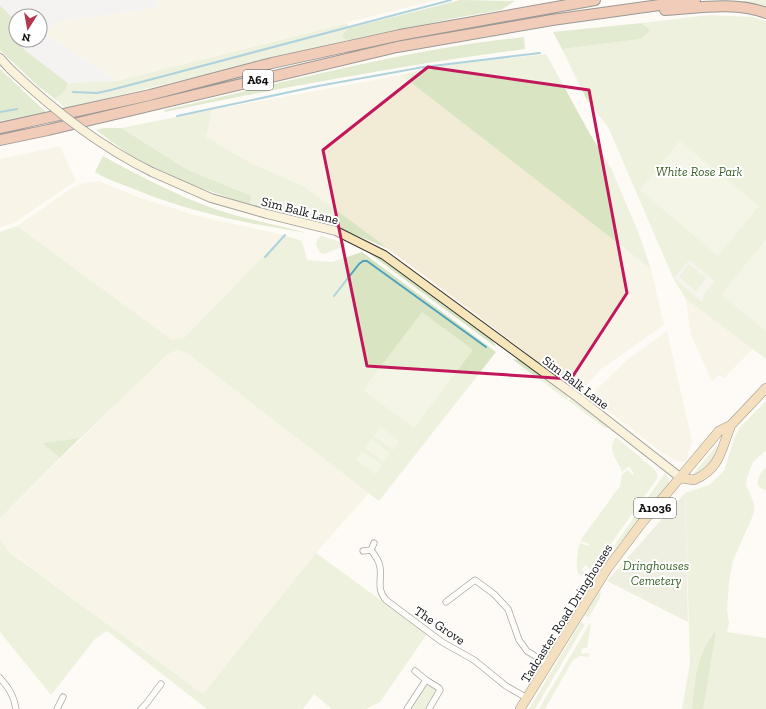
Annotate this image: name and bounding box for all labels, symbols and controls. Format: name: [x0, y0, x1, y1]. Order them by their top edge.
north arrow: [8, 8, 48, 48]
text: N: [20, 30, 32, 45]
road number: A64: [243, 70, 273, 90]
park label: White Rose Park: [656, 164, 742, 179]
street label: Sim Balk Lane: [260, 194, 340, 227]
street label: Sim Balk Lane: [540, 353, 612, 412]
road number: A1036: [634, 498, 676, 518]
street label: Tadcaster Road Dringhouses: [517, 541, 616, 685]
park label: Dringhouses Cemetery: [623, 558, 689, 588]
street label: The Grove: [412, 603, 468, 648]

